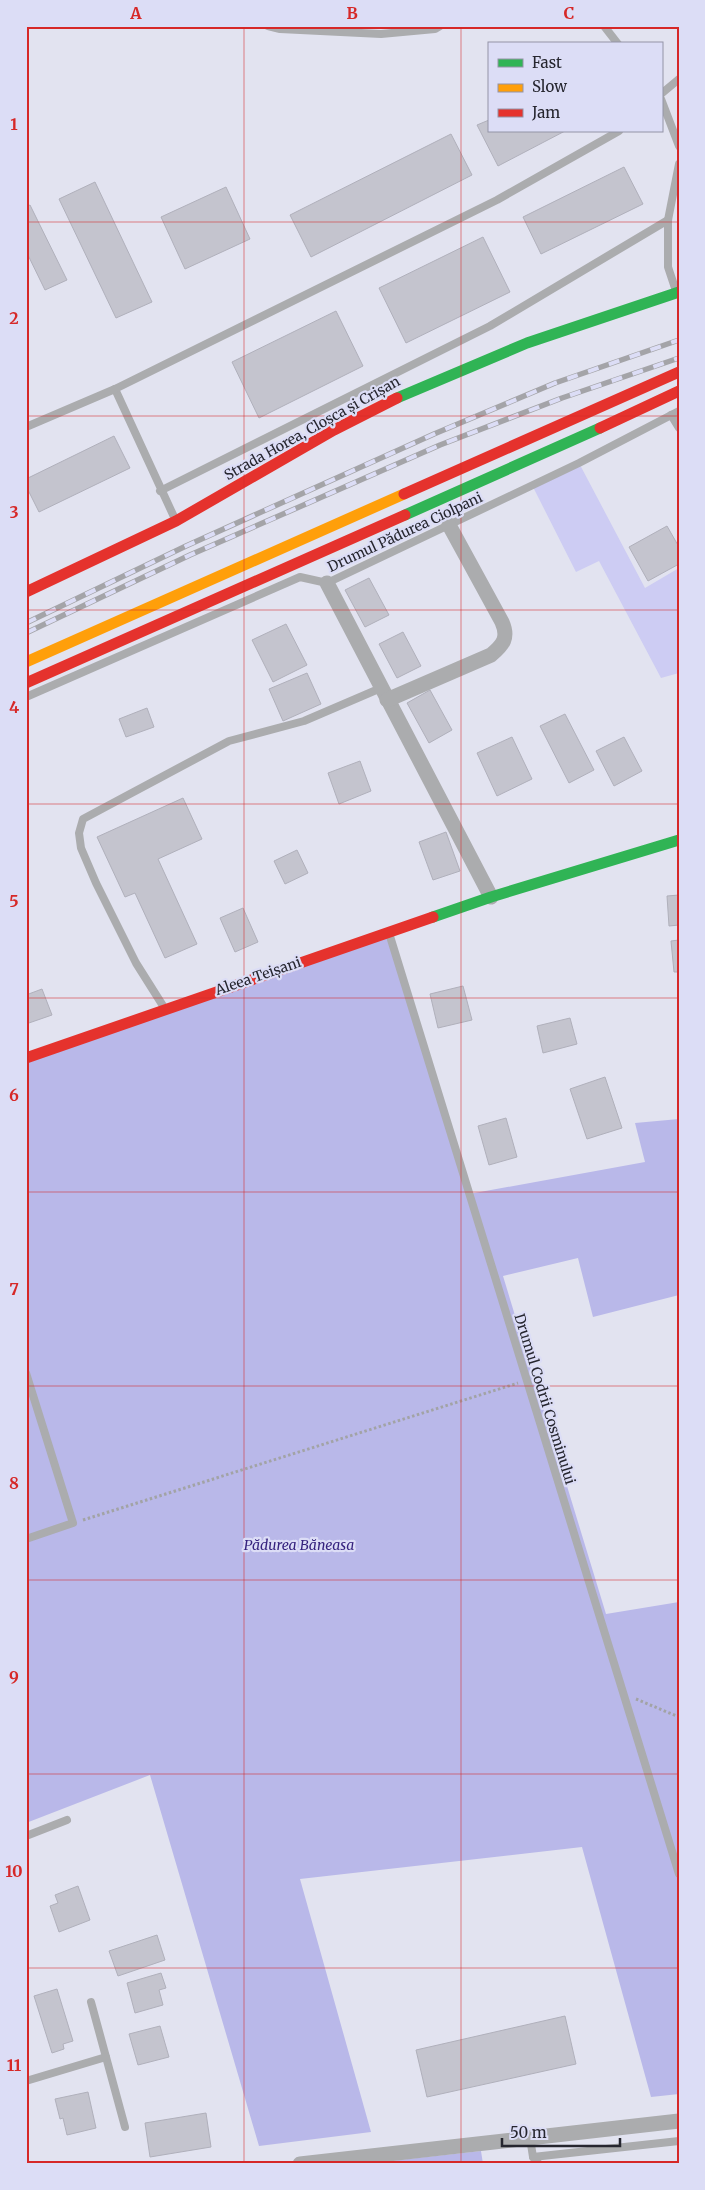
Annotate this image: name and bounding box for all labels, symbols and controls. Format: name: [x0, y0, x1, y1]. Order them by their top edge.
text: A: [129, 3, 142, 23]
text: B: [346, 3, 358, 23]
text: C: [564, 3, 574, 23]
legend: [488, 42, 662, 132]
text: Fast: [532, 53, 562, 72]
text: Slow: [532, 77, 567, 96]
text: Jam: [531, 103, 560, 122]
text: 1: [10, 114, 18, 134]
text: 2: [9, 308, 19, 328]
street label: Strada Horea, Cloșca și Crișan: [221, 372, 403, 484]
street label: Drumul Pădurea Ciolpani: [325, 488, 486, 576]
text: 3: [9, 502, 19, 522]
text: 4: [9, 697, 19, 717]
text: 5: [9, 891, 19, 911]
street label: Aleea Teișani: [212, 953, 304, 999]
text: 6: [9, 1085, 19, 1105]
text: 7: [9, 1279, 19, 1299]
street label: Drumul Codrii Cosminului: [510, 1311, 580, 1487]
text: 8: [9, 1473, 19, 1493]
park label: Pădurea Băneasa: [244, 1536, 354, 1554]
text: 9: [9, 1667, 19, 1687]
text: 10: [5, 1861, 23, 1881]
text: 11: [7, 2055, 22, 2075]
scale bar: [502, 2115, 620, 2147]
text: 50 m: [510, 2123, 547, 2142]

